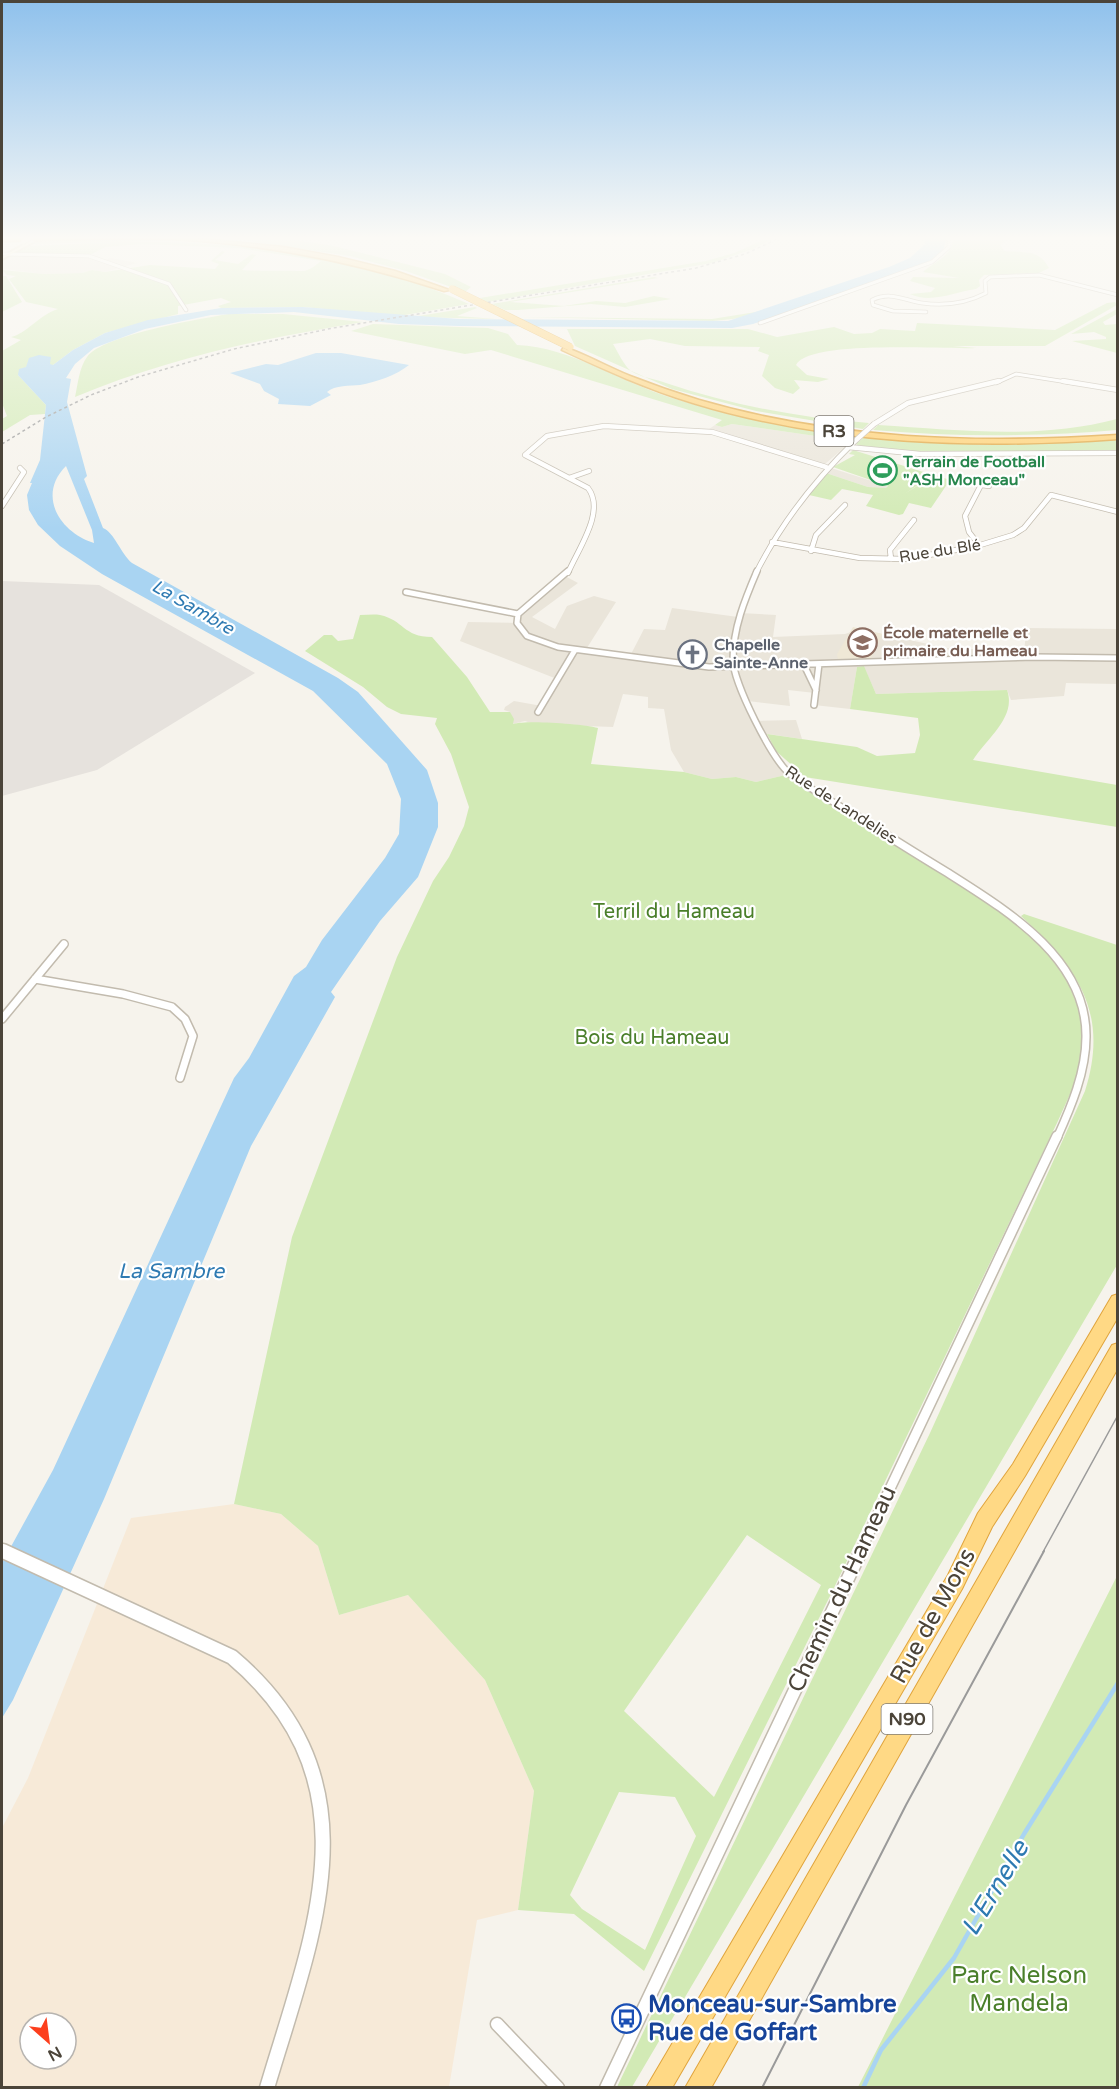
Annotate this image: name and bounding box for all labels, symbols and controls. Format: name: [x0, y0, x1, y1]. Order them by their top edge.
road number: R3: [814, 416, 854, 446]
place label: Terrain de Football "ASH Monceau": [902, 452, 1045, 490]
sports icon: Terrain de Football "ASH Monceau": [866, 455, 898, 487]
street label: Rue du Blé: [898, 535, 982, 567]
water label: La Sambre: [148, 575, 239, 640]
place label: École maternelle et primaire du Hameau: [883, 623, 1037, 661]
school or university icon: École maternelle et primaire du Hameau: [846, 626, 878, 658]
place label: Chapelle Sainte-Anne: [714, 635, 808, 673]
church icon: Chapelle Sainte-Anne: [677, 638, 709, 670]
street label: Rue de Landelies: [781, 761, 901, 849]
park label: Terril du Hameau: [593, 900, 755, 924]
park label: Bois du Hameau: [574, 1026, 730, 1050]
water label: La Sambre: [118, 1259, 225, 1284]
street label: Chemin du Hameau: [781, 1481, 903, 1697]
street label: Rue de Mons: [884, 1543, 982, 1689]
road number: N90: [882, 1704, 932, 1734]
water label: L'Ernelle: [955, 1834, 1036, 1941]
park label: Parc Nelson Mandela: [951, 1961, 1087, 2018]
place label: Monceau-sur-Sambre Rue de Goffart: [648, 1990, 897, 2047]
bus stop icon: Monceau-sur-Sambre Rue de Goffart: [611, 2002, 643, 2034]
north arrow: [18, 2011, 78, 2071]
text: N: [44, 2042, 65, 2065]

